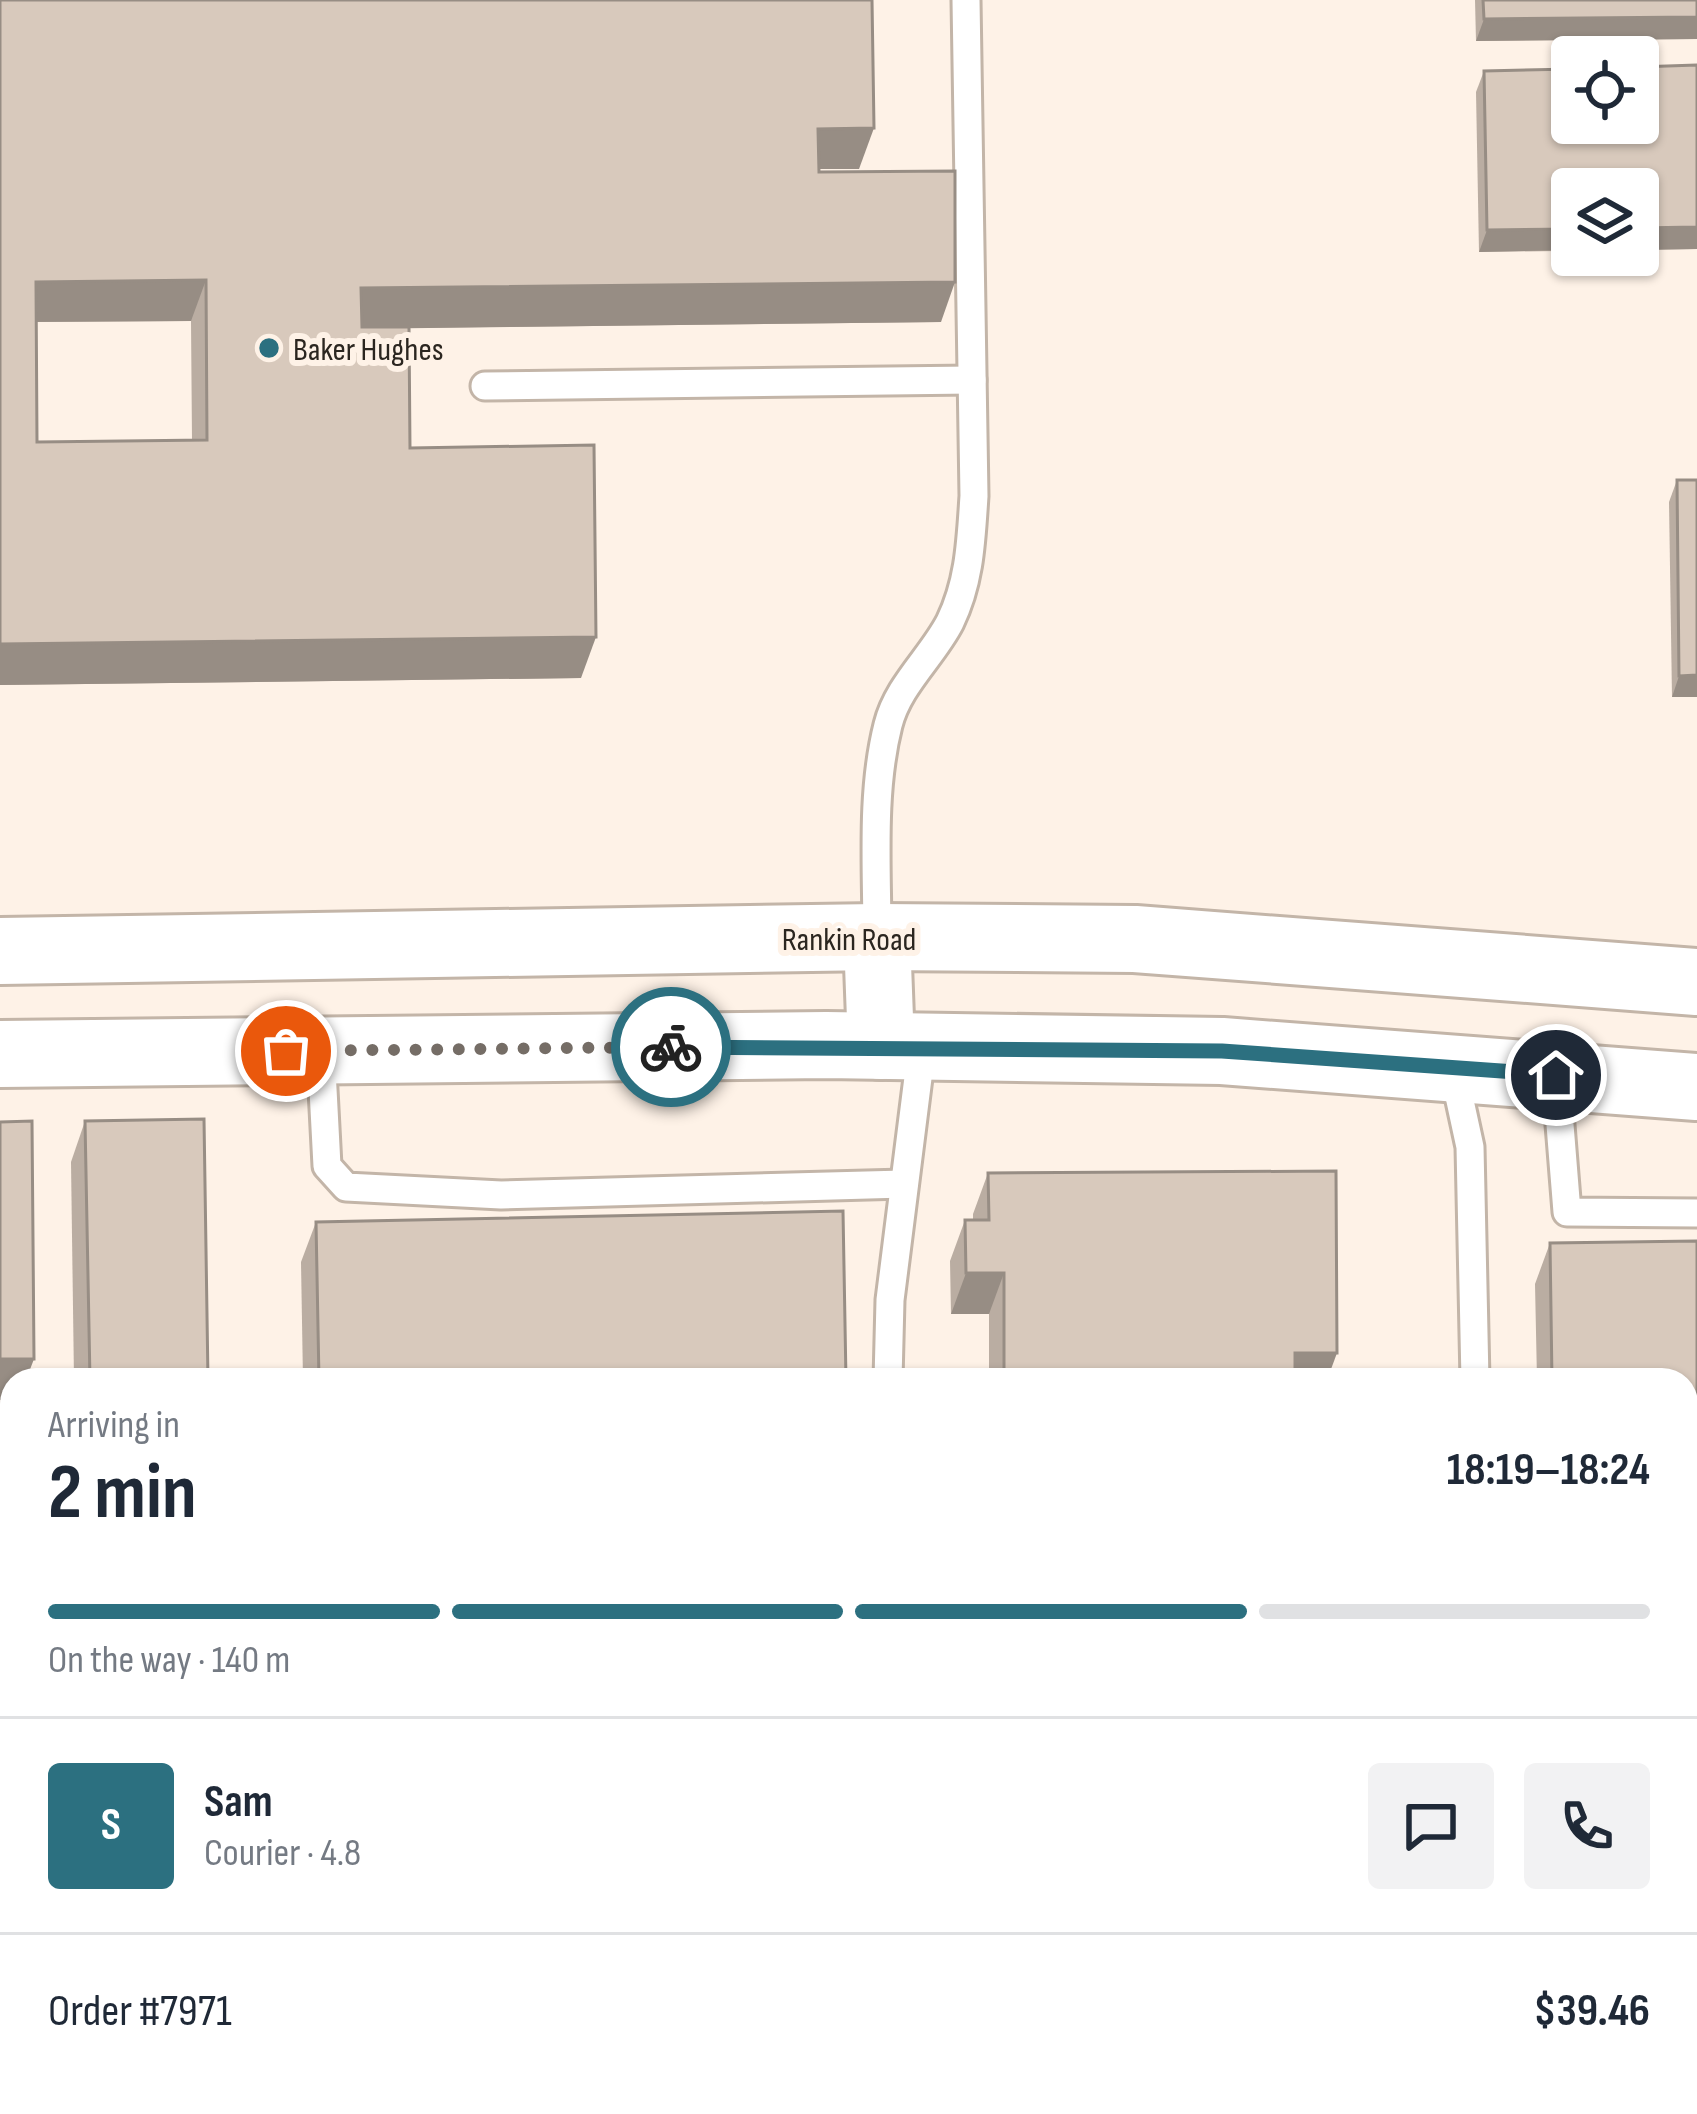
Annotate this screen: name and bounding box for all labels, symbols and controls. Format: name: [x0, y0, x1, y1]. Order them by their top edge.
map controls: [1551, 36, 1659, 276]
button: locate: [1551, 36, 1659, 144]
button: layers: [1551, 168, 1659, 276]
place label: Baker Hughes: [293, 330, 444, 370]
marker: Baker Hughes: [256, 335, 282, 361]
street label: Rankin Road: [782, 920, 916, 960]
courier: [611, 987, 731, 1107]
pin: [235, 1000, 337, 1102]
icon: bike: [638, 1014, 704, 1080]
icon: bag: [253, 1018, 319, 1084]
pin: [1505, 1024, 1607, 1126]
icon: home: [1523, 1042, 1589, 1108]
text: Arriving in: [48, 1402, 180, 1449]
text: 18:19–18:24: [1447, 1443, 1650, 1498]
text: 2 min: [48, 1447, 197, 1540]
text: On the way · 140 m: [48, 1637, 290, 1684]
button: chat: [1368, 1763, 1494, 1889]
button: phone: [1524, 1763, 1650, 1889]
text: Sam: [204, 1775, 273, 1830]
text: S: [101, 1798, 121, 1853]
text: Courier · 4.8: [204, 1830, 361, 1877]
text: Order #7971: [48, 1984, 232, 2039]
text: $39.46: [1534, 1984, 1650, 2039]

